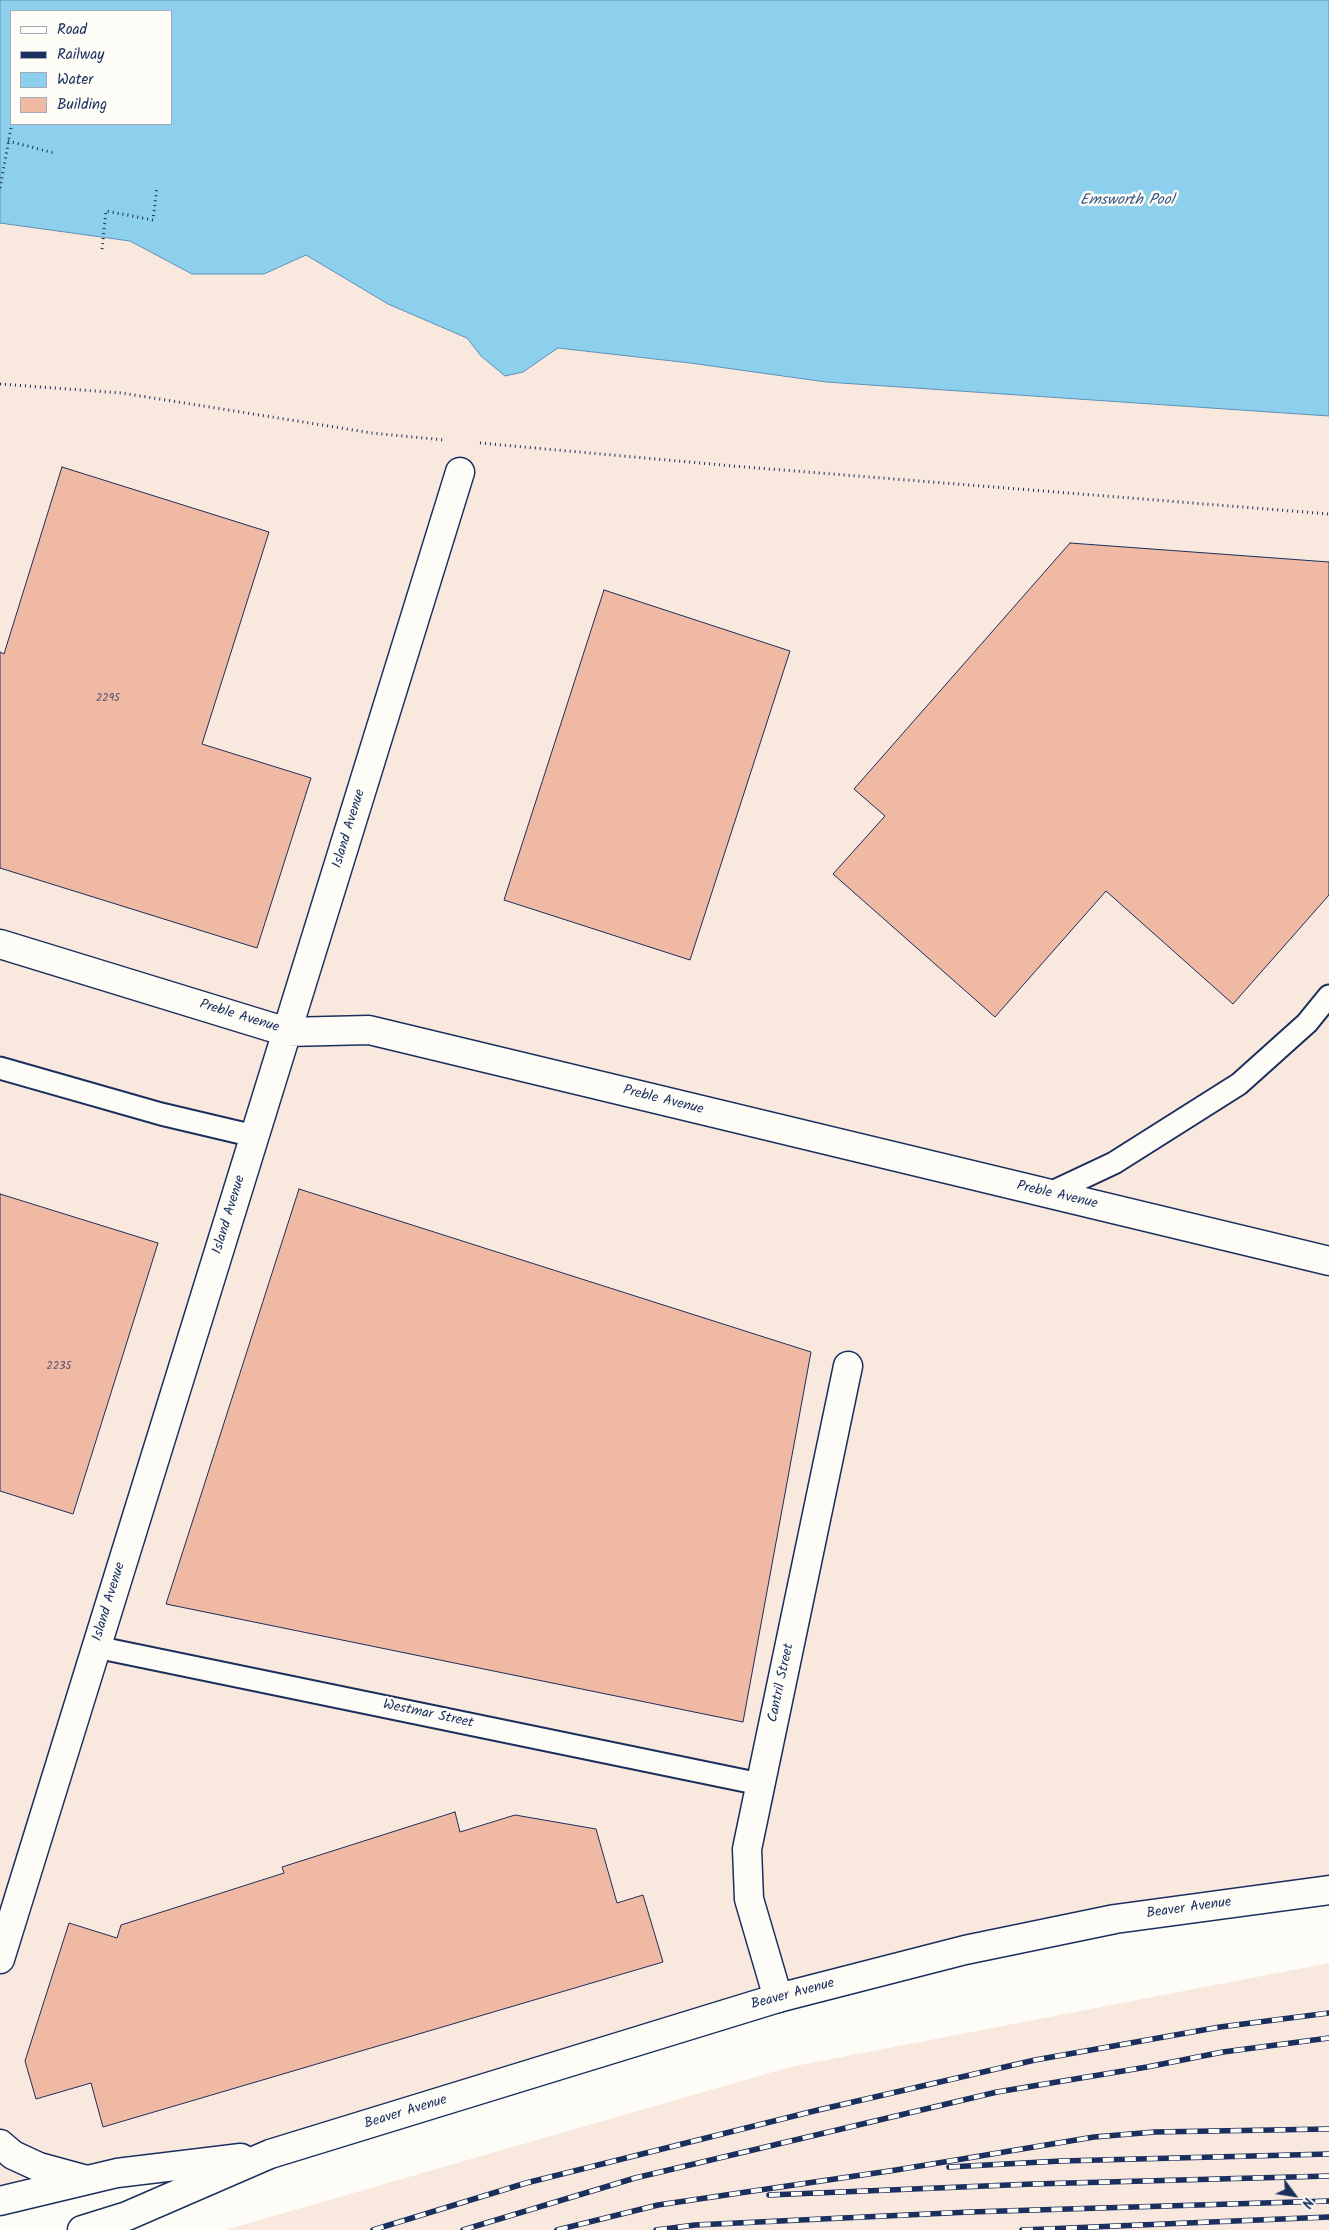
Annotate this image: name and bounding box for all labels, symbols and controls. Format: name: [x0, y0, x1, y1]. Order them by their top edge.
legend: [10, 10, 172, 125]
text: Road: [57, 18, 87, 42]
text: Railway: [57, 43, 104, 67]
text: Water: [57, 68, 93, 92]
text: Building: [57, 93, 107, 117]
water label: Emsworth Pool: [1080, 192, 1174, 210]
house number: 2295: [96, 692, 120, 706]
street label: Island Avenue: [330, 788, 370, 870]
street label: Preble Avenue: [197, 997, 281, 1037]
street label: Preble Avenue: [621, 1083, 705, 1119]
street label: Island Avenue: [210, 1174, 250, 1256]
street label: Preble Avenue: [1015, 1179, 1099, 1213]
house number: 2235: [47, 1360, 71, 1374]
street label: Island Avenue: [90, 1561, 130, 1643]
street label: Cantril Street: [765, 1642, 799, 1724]
street label: Westmar Street: [381, 1697, 475, 1733]
street label: Beaver Avenue: [1146, 1895, 1232, 1923]
street label: Beaver Avenue: [750, 1976, 836, 2014]
street label: Beaver Avenue: [363, 2092, 449, 2134]
north arrow: [1269, 2170, 1319, 2220]
text: N: [1295, 2193, 1319, 2212]

